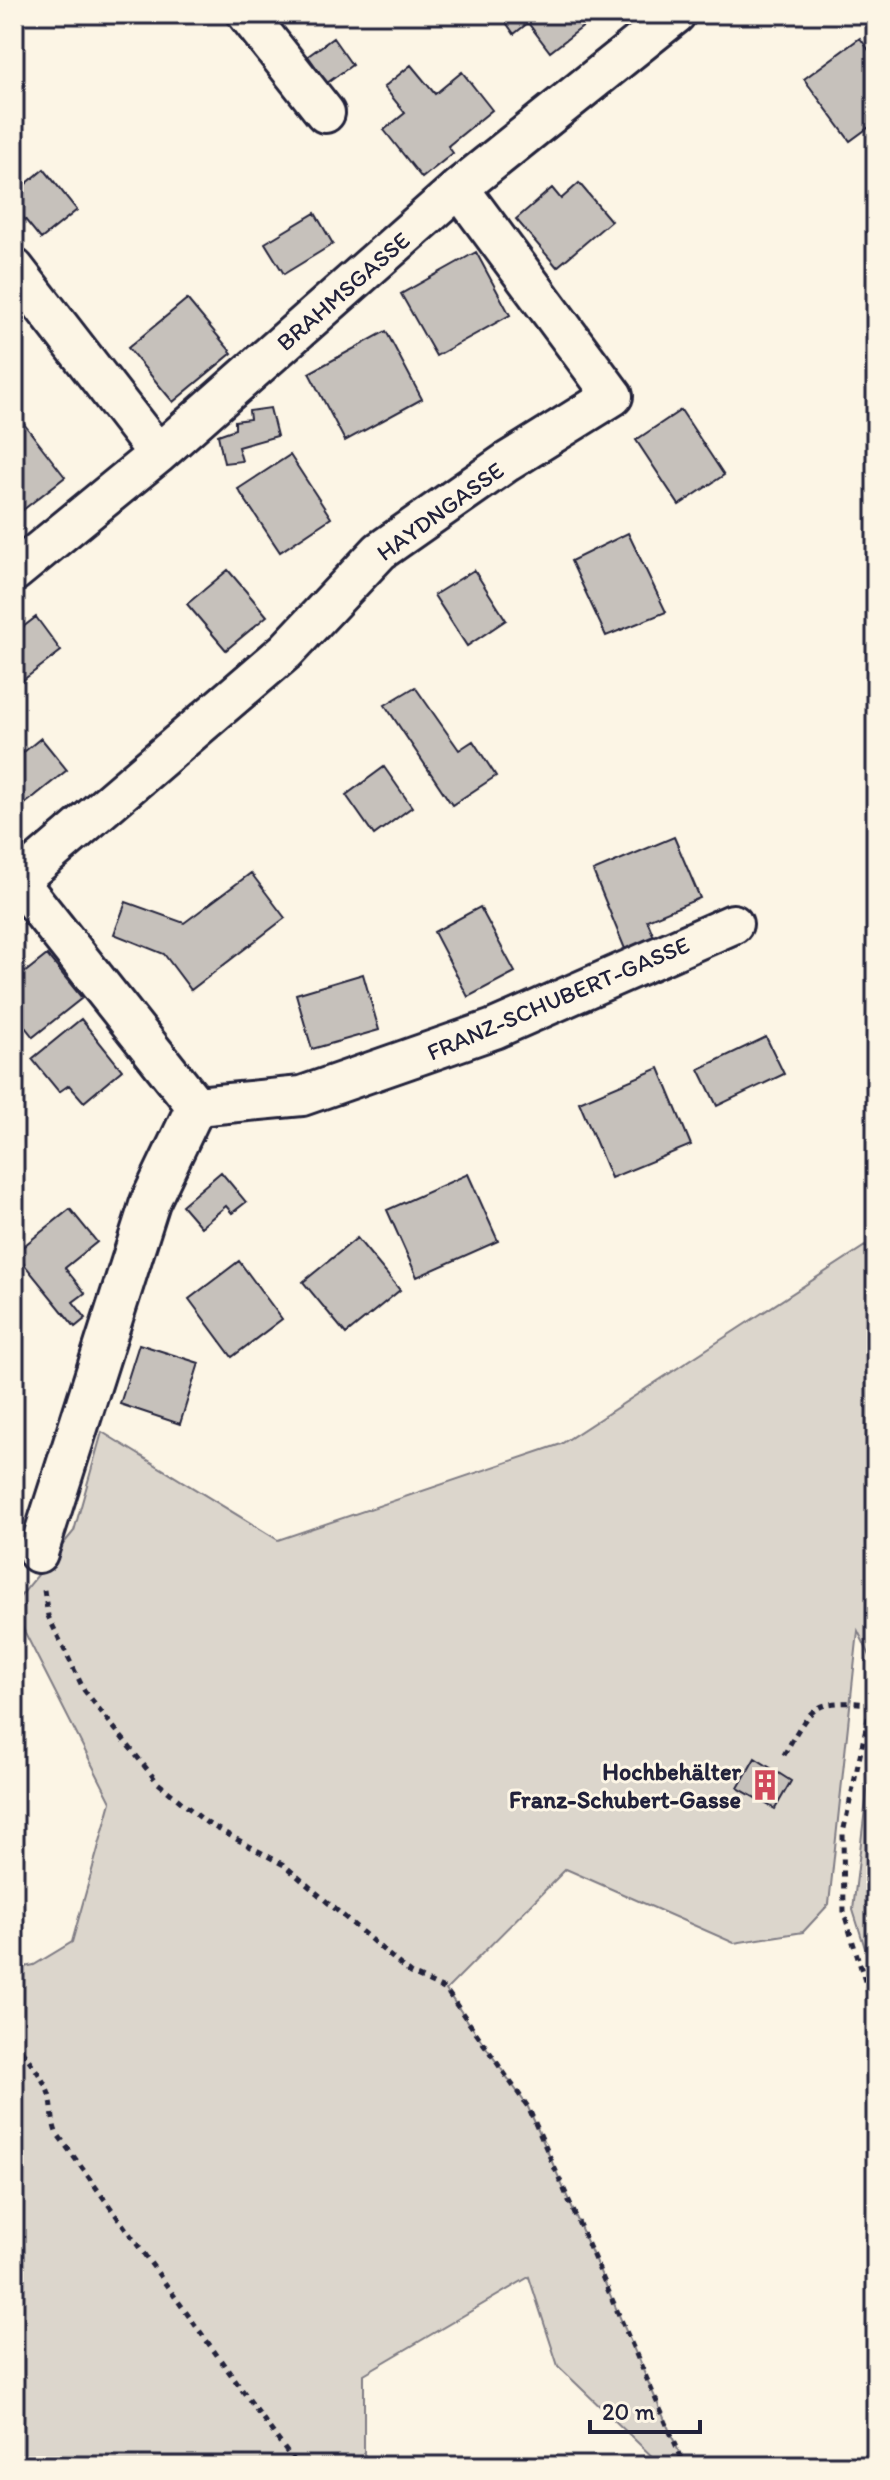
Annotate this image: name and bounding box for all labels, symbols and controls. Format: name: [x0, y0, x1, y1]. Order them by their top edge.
street label: BRAHMSGASSE: [271, 225, 415, 357]
street label: HAYDNGASSE: [371, 455, 509, 567]
street label: FRANZ-SCHUBERT-GASSE: [422, 930, 694, 1066]
place label: Hochbehälter Franz-Schubert-Gasse: [509, 1757, 741, 1814]
building icon: Hochbehälter Franz-Schubert-Gasse: [748, 1768, 782, 1802]
scale bar: [590, 2384, 700, 2434]
text: 20 m: [602, 2397, 655, 2426]

